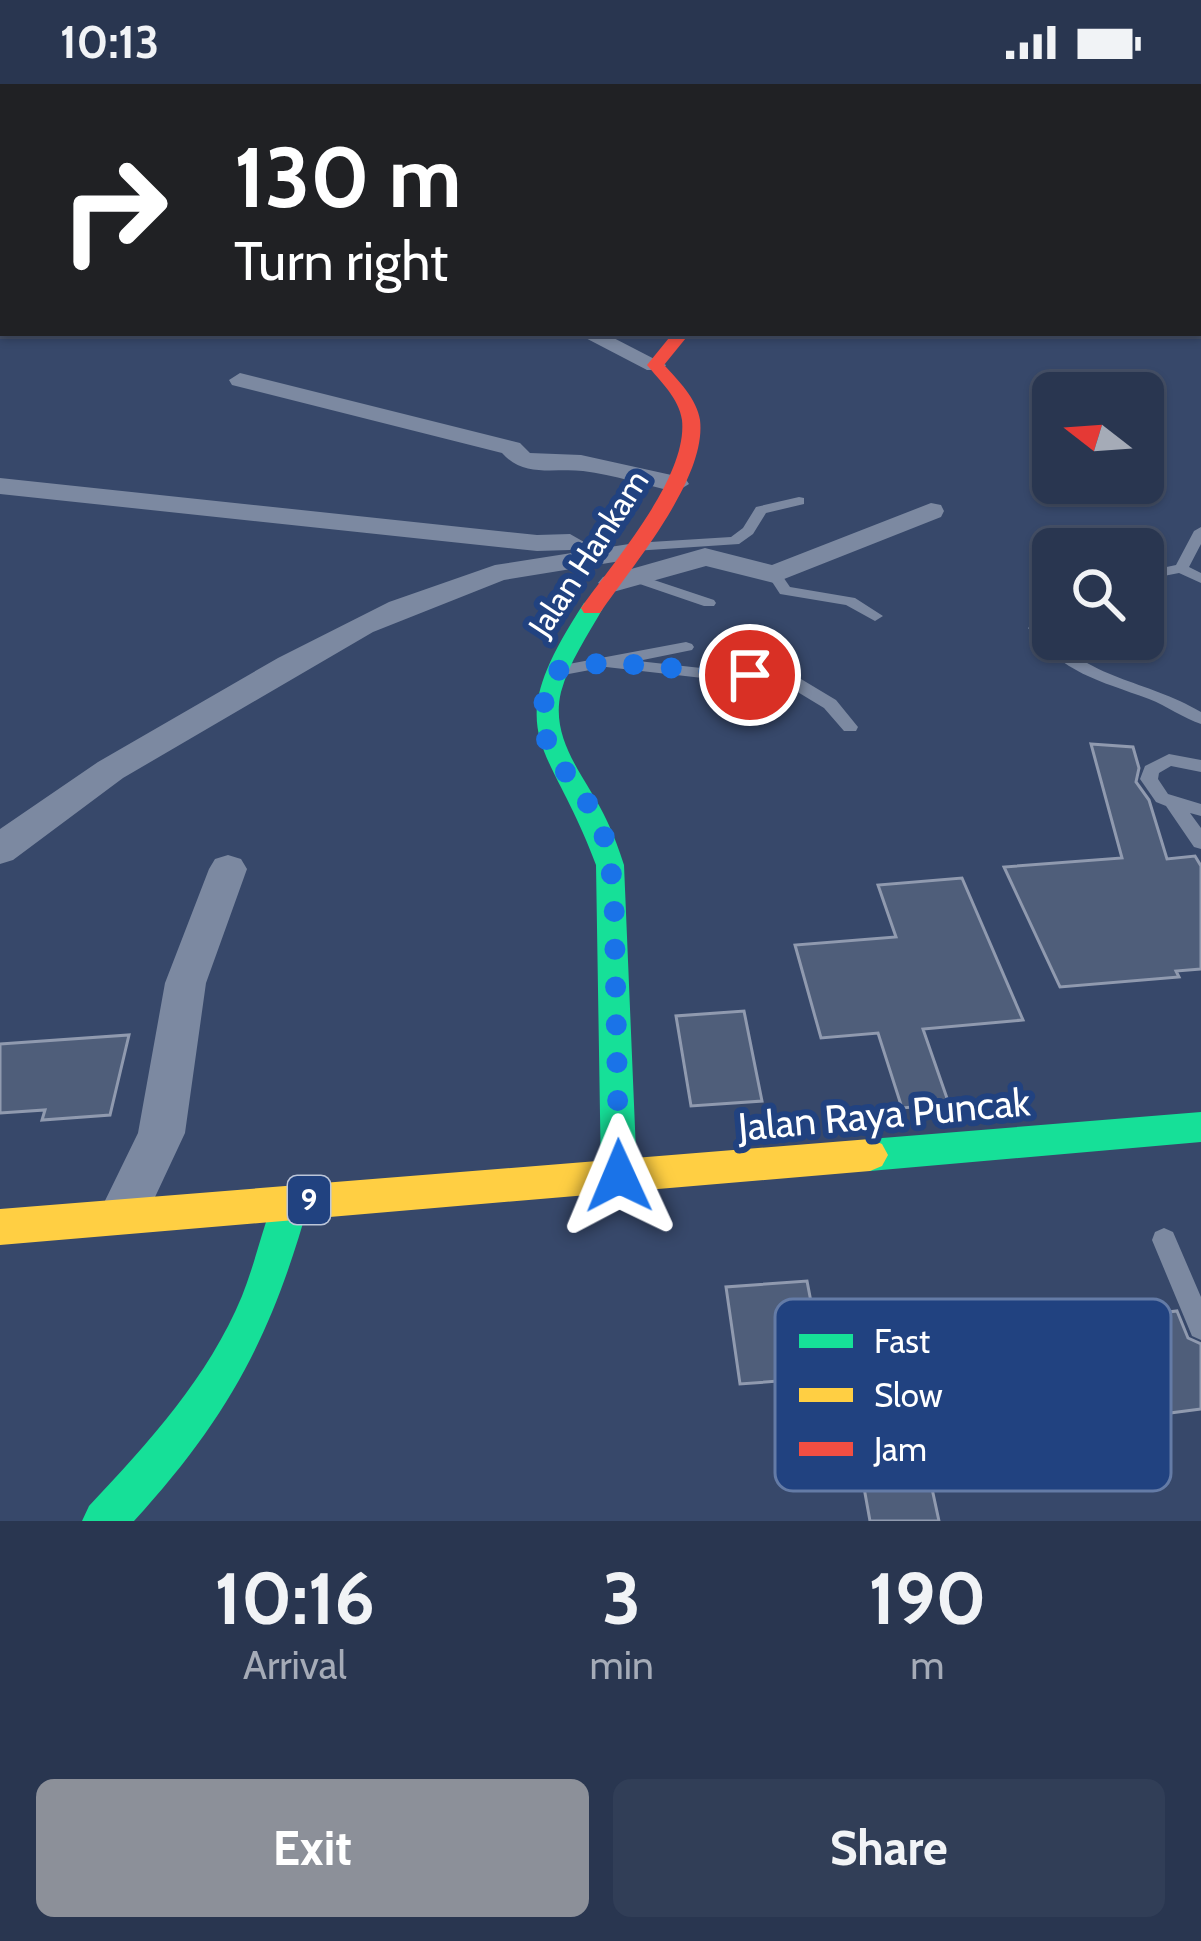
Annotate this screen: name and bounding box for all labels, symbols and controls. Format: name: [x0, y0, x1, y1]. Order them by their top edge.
text: 10:13: [60, 15, 159, 69]
text: 130 m: [234, 126, 461, 228]
icon: right: [36, 132, 192, 288]
text: Turn right: [234, 228, 448, 294]
north arrow: [1032, 372, 1164, 504]
map controls: [1032, 372, 1164, 660]
street label: Jalan Hankam: [519, 462, 657, 644]
button: search: [1032, 528, 1164, 660]
pin: [699, 624, 801, 726]
icon: arrive: [717, 642, 783, 708]
street label: Jalan Raya Puncak: [735, 1077, 1033, 1151]
position arrow: [556, 1113, 682, 1239]
road number: 9: [288, 1176, 330, 1224]
legend: [775, 1299, 1171, 1491]
text: Fast: [874, 1321, 930, 1361]
text: Slow: [874, 1375, 943, 1415]
text: Jam: [873, 1429, 927, 1469]
text: 10:16: [215, 1555, 375, 1642]
text: 3: [602, 1555, 641, 1642]
text: 190: [868, 1555, 986, 1642]
text: Arrival: [243, 1641, 347, 1689]
text: min: [590, 1641, 654, 1689]
text: m: [910, 1641, 945, 1689]
button: Exit: [36, 1779, 589, 1917]
button: Share: [613, 1779, 1165, 1917]

